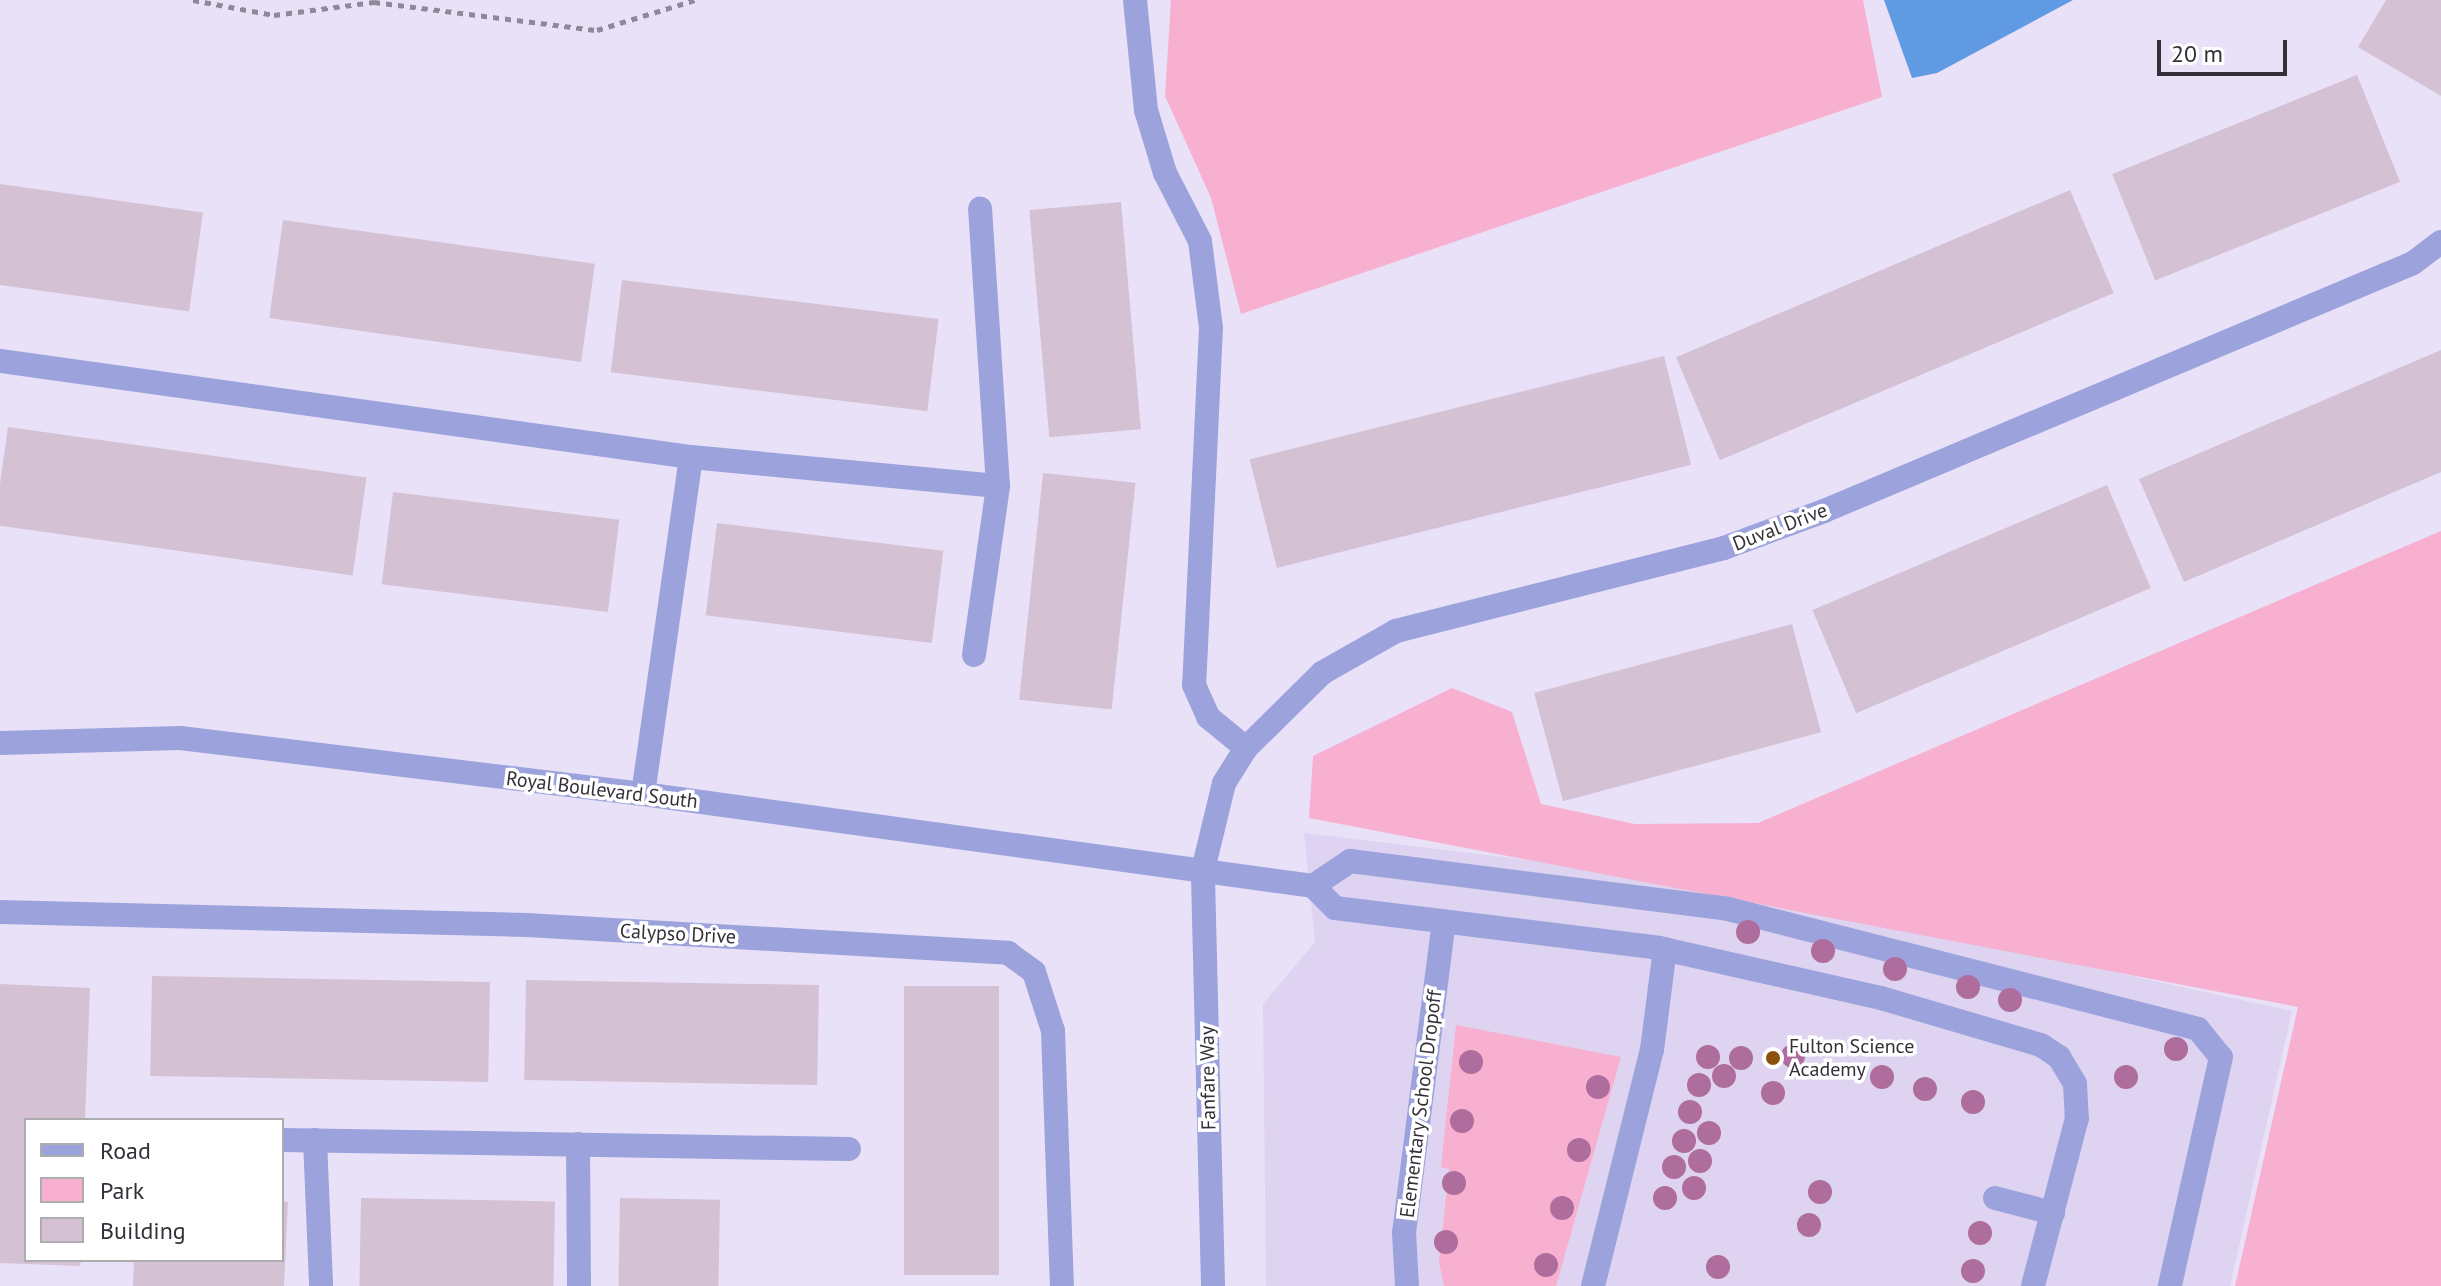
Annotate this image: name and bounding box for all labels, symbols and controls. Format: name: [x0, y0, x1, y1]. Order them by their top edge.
scale bar: [2161, 24, 2291, 74]
text: 20 m: [2171, 38, 2223, 69]
street label: Duval Drive: [1729, 498, 1831, 556]
street label: Royal Boulevard South: [505, 766, 699, 814]
street label: Calypso Drive: [619, 919, 737, 949]
street label: Elementary School Dropoff: [1395, 988, 1447, 1220]
street label: Fanfare Way: [1195, 1025, 1221, 1131]
place label: Fulton Science Academy: [1789, 1034, 1914, 1081]
marker: Fulton Science Academy: [1764, 1049, 1782, 1067]
legend: [24, 1118, 284, 1262]
text: Road: [100, 1135, 151, 1166]
text: Park: [100, 1175, 144, 1206]
text: Building: [100, 1215, 186, 1246]

